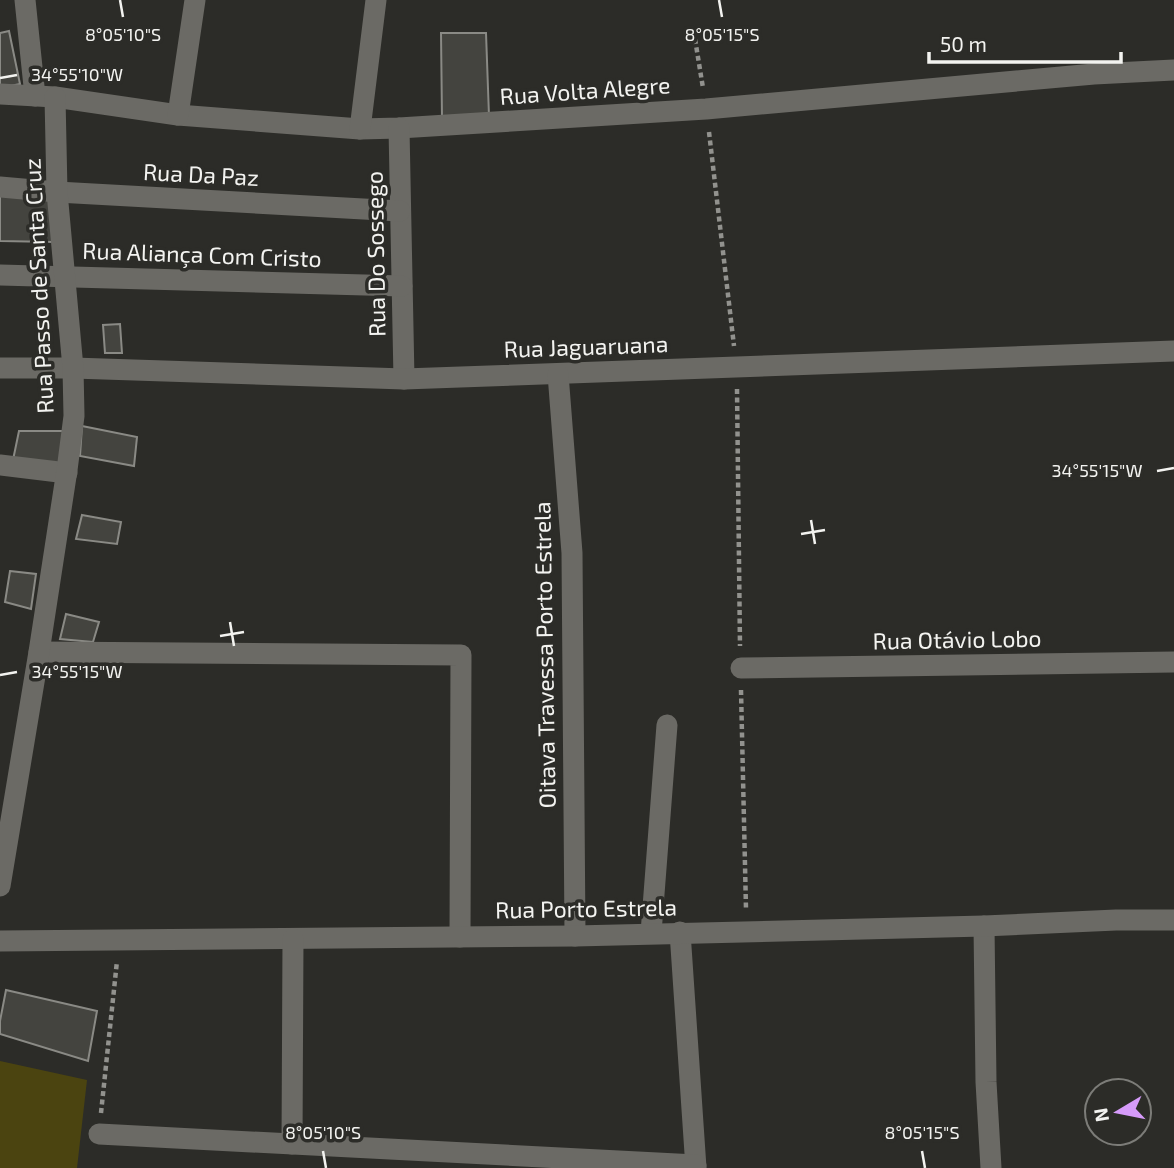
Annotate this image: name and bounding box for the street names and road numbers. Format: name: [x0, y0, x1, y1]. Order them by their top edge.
street label: Rua Volta Alegre: [499, 70, 671, 110]
street label: Rua Passo de Santa Cruz: [17, 157, 59, 415]
street label: Rua Da Paz: [142, 157, 260, 191]
street label: Rua Do Sossego: [360, 171, 390, 337]
street label: Rua Aliança Com Cristo: [82, 236, 322, 273]
street label: Rua Jaguaruana: [503, 329, 669, 363]
street label: Oitava Travessa Porto Estrela: [527, 501, 561, 809]
street label: Rua Otávio Lobo: [872, 624, 1042, 654]
street label: Rua Porto Estrela: [495, 892, 677, 924]

